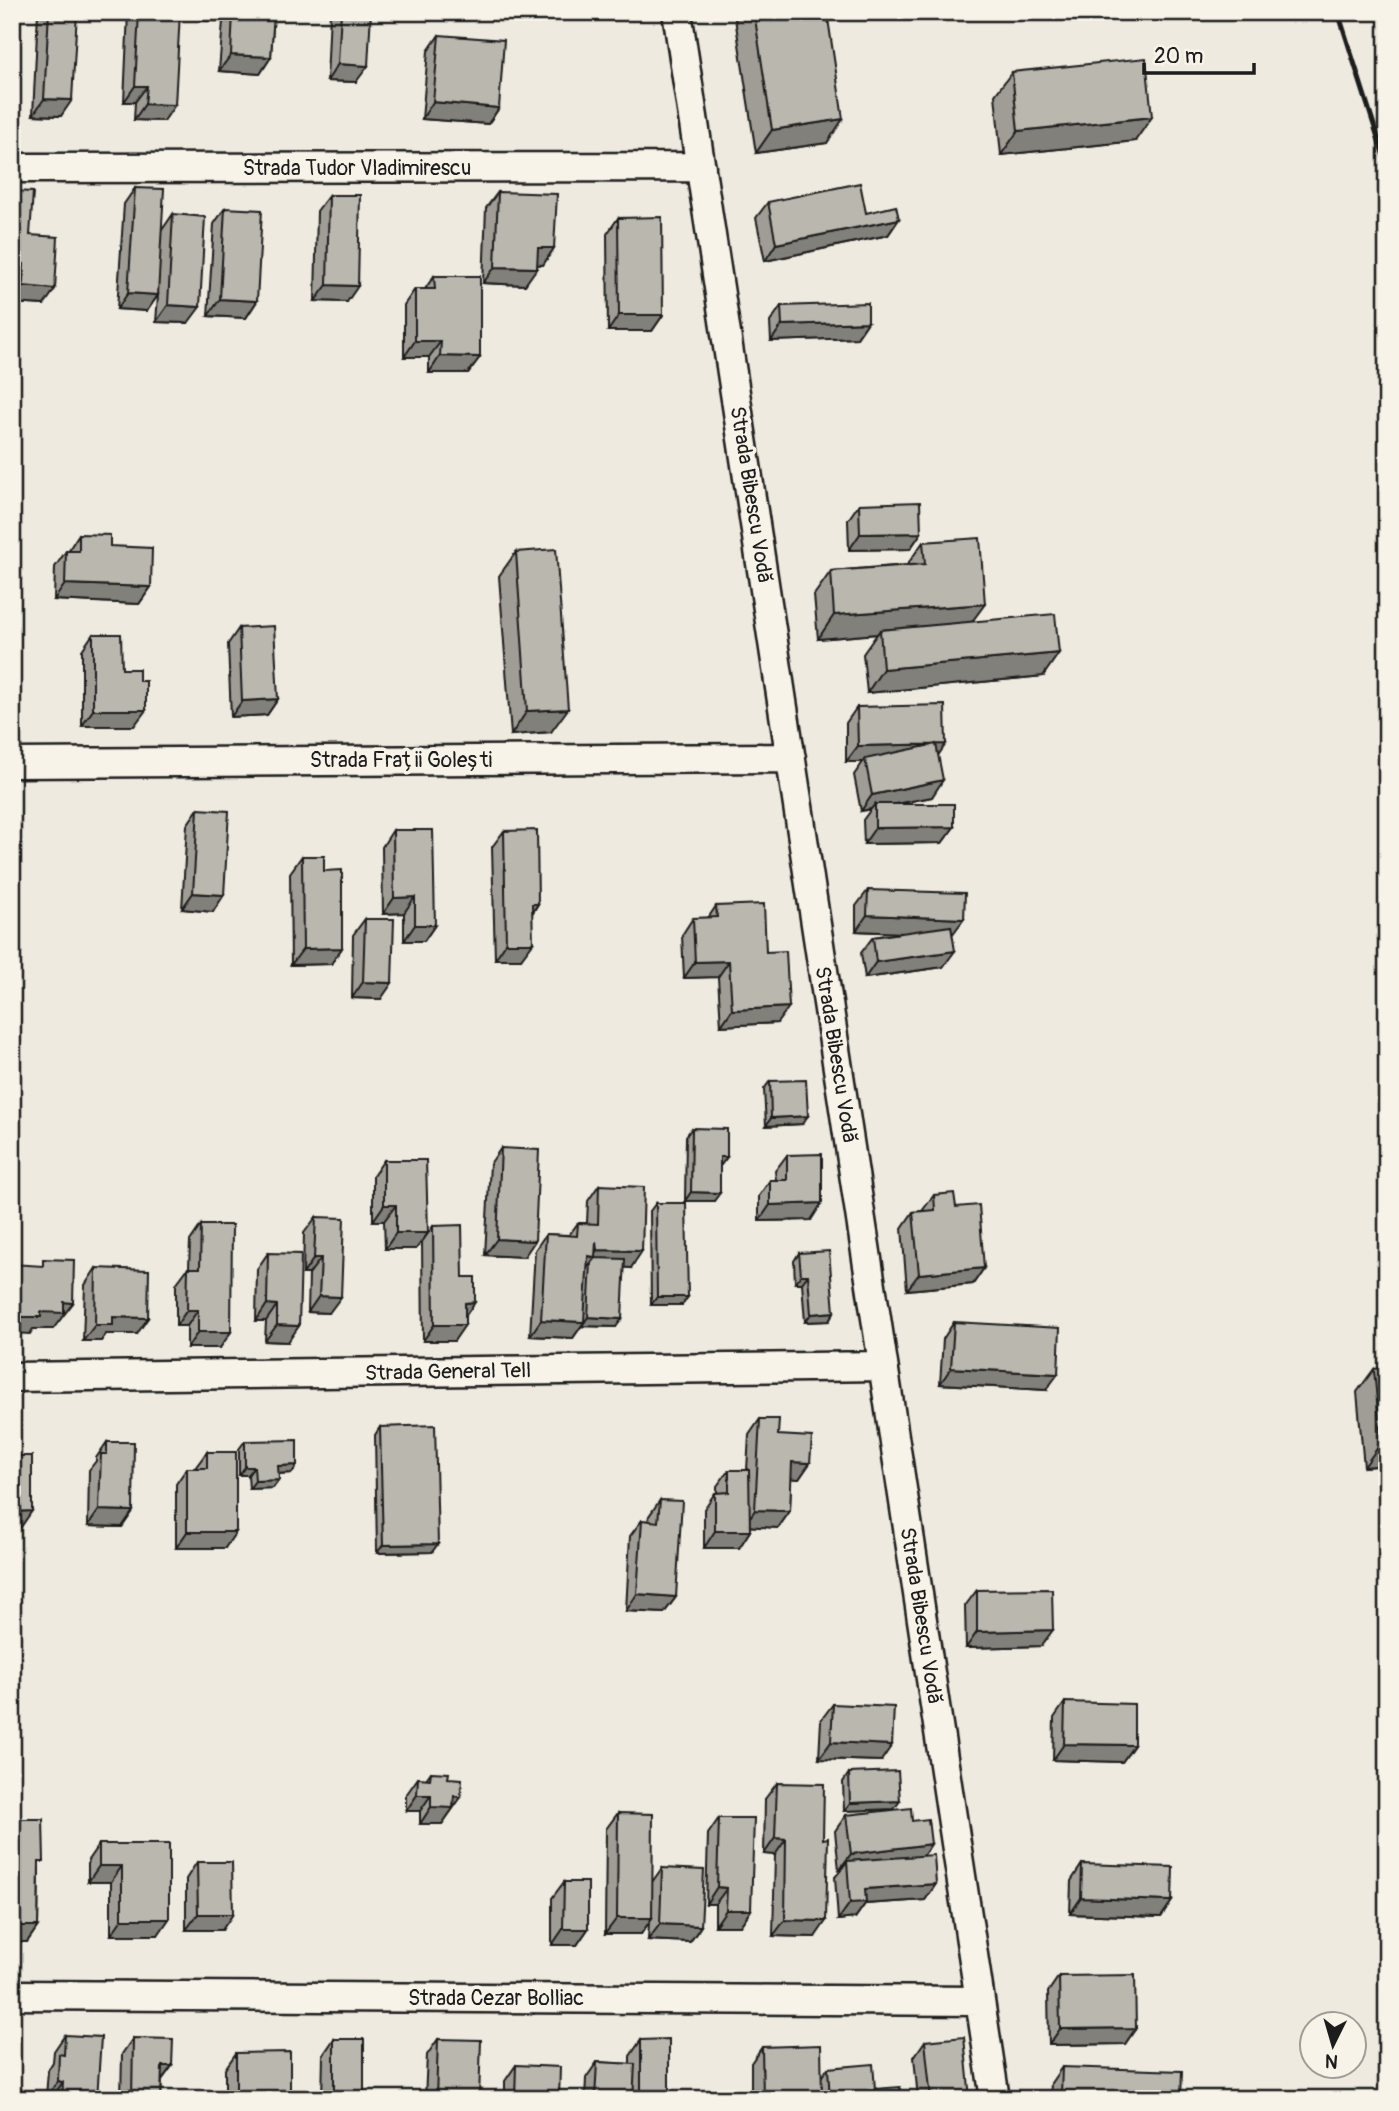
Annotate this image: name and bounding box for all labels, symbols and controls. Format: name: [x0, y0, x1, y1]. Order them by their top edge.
scale bar: [1144, 32, 1254, 76]
text: 20 m: [1154, 43, 1203, 70]
street label: Strada Tudor Vladimirescu: [243, 155, 471, 182]
street label: Strada Bibescu Vodă: [724, 404, 778, 586]
street label: Strada Frații Golești: [310, 747, 492, 774]
street label: Strada Bibescu Vodă: [809, 964, 863, 1146]
street label: Strada General Tell: [365, 1357, 531, 1387]
street label: Strada Bibescu Vodă: [894, 1525, 948, 1707]
street label: Strada Cezar Bolliac: [408, 1985, 584, 2012]
north arrow: [1298, 2010, 1368, 2080]
text: N: [1324, 2048, 1339, 2073]

